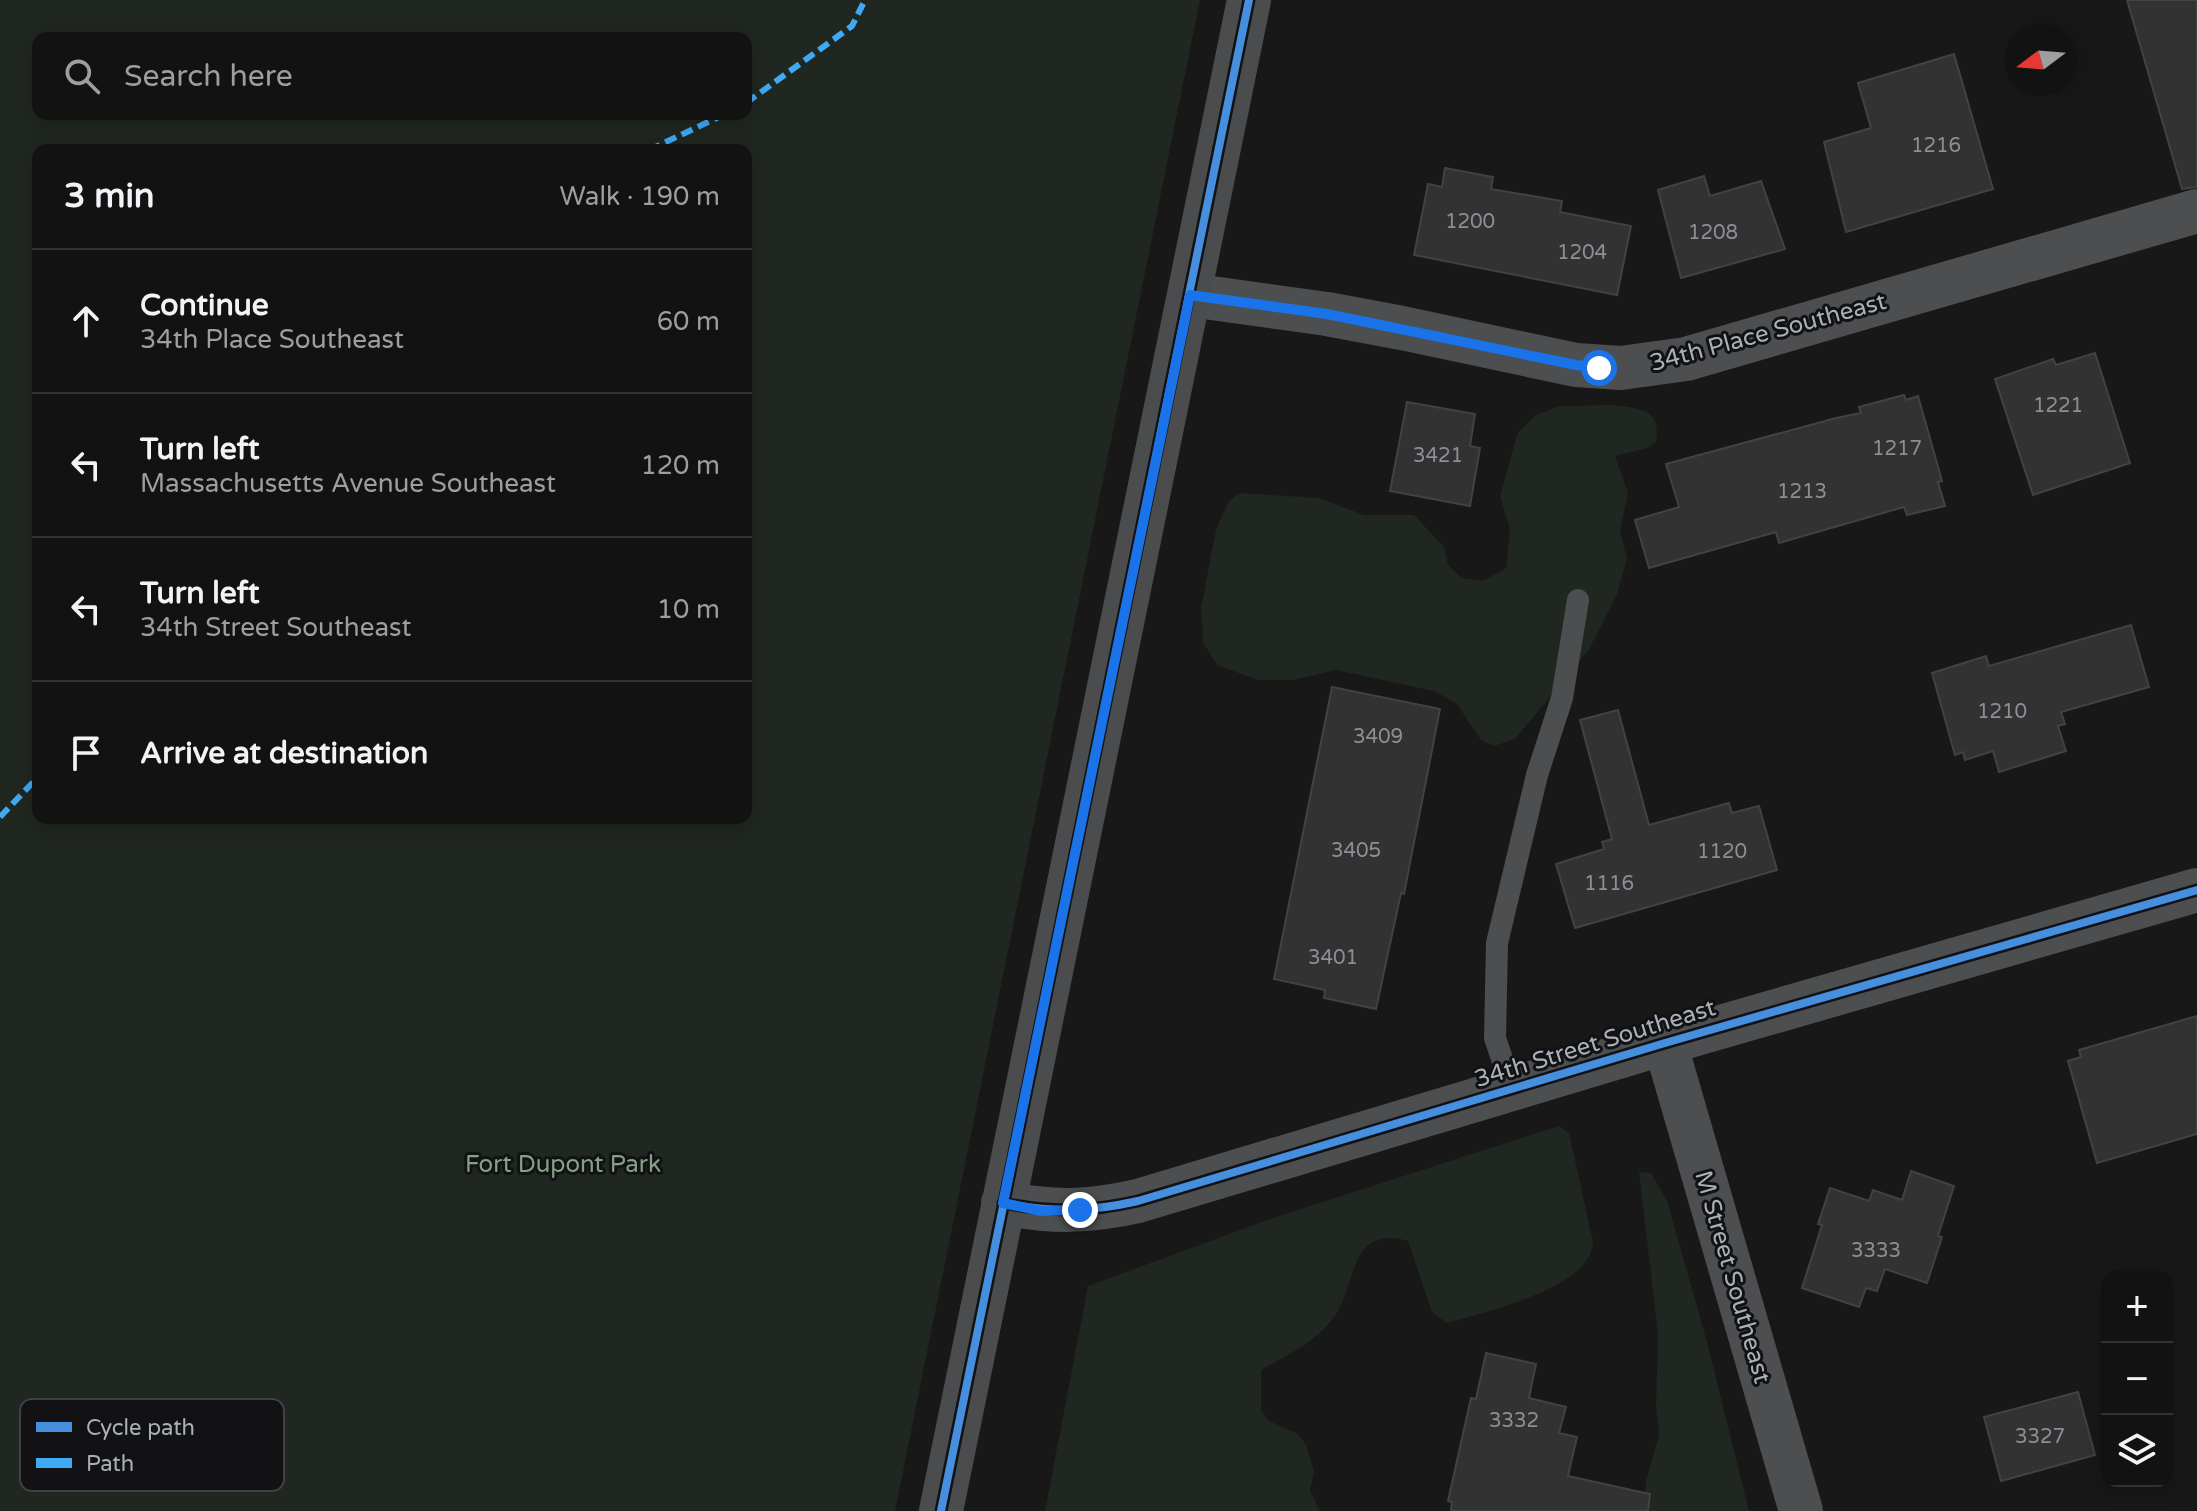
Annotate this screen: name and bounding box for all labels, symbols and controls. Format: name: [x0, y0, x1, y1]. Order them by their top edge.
north arrow: [2005, 24, 2077, 96]
search box: [32, 32, 752, 120]
icon: search: [60, 54, 104, 98]
text: Search here: [124, 58, 293, 95]
house number: 1216: [1911, 134, 1961, 158]
text: 3 min: [64, 176, 155, 217]
text: Walk · 190 m: [560, 181, 720, 212]
house number: 1200: [1445, 210, 1495, 234]
house number: 1208: [1688, 221, 1738, 245]
house number: 1204: [1557, 241, 1607, 265]
text: Continue: [140, 287, 269, 324]
street label: 34th Place Southeast: [1647, 287, 1890, 378]
icon: ahead: [64, 299, 108, 343]
text: 60 m: [657, 306, 720, 337]
text: 34th Place Southeast: [140, 324, 404, 355]
route start: [1581, 350, 1617, 386]
house number: 1221: [2033, 394, 2083, 418]
text: Turn left: [140, 431, 259, 468]
house number: 1217: [1872, 437, 1922, 461]
icon: left: [64, 443, 108, 487]
house number: 3421: [1413, 444, 1463, 468]
text: 120 m: [640, 450, 720, 481]
text: Massachusetts Avenue Southeast: [140, 468, 556, 499]
house number: 1213: [1777, 480, 1827, 504]
text: Turn left: [140, 575, 259, 612]
icon: left: [64, 587, 108, 631]
text: 10 m: [657, 594, 720, 625]
text: 34th Street Southeast: [140, 612, 411, 643]
house number: 1210: [1977, 700, 2027, 724]
house number: 3409: [1353, 725, 1403, 749]
icon: arrive: [64, 731, 108, 775]
text: Arrive at destination: [140, 735, 428, 772]
house number: 3405: [1331, 839, 1381, 863]
house number: 1120: [1697, 840, 1747, 864]
house number: 1116: [1584, 872, 1634, 896]
house number: 3401: [1308, 946, 1358, 970]
street label: 34th Street Southeast: [1471, 993, 1719, 1094]
park label: Fort Dupont Park: [465, 1150, 661, 1179]
street label: M Street Southeast: [1688, 1168, 1777, 1387]
route end: [1062, 1192, 1098, 1228]
house number: 3333: [1851, 1239, 1901, 1263]
map controls: [2101, 1271, 2173, 1487]
button: +: [2101, 1271, 2173, 1343]
button: −: [2101, 1343, 2173, 1415]
legend: [20, 1399, 284, 1491]
house number: 3332: [1489, 1409, 1539, 1433]
text: Cycle path: [86, 1415, 195, 1441]
button: layers: [2101, 1415, 2173, 1487]
house number: 3327: [2015, 1425, 2065, 1449]
text: Path: [86, 1451, 134, 1477]

